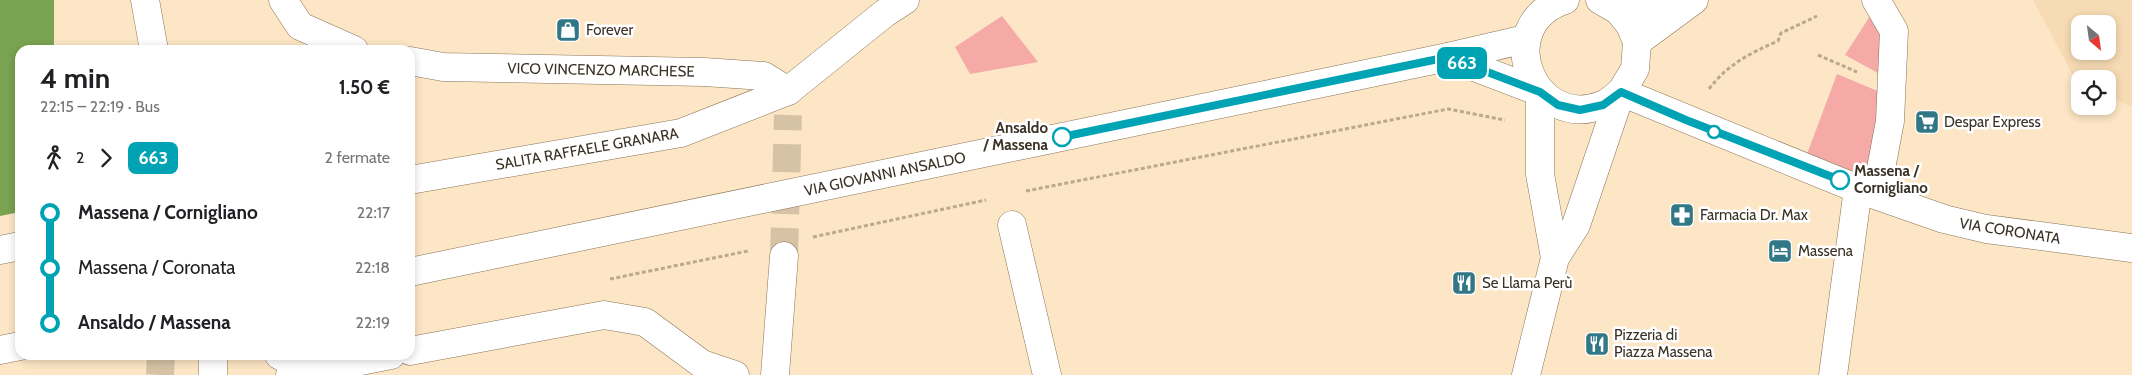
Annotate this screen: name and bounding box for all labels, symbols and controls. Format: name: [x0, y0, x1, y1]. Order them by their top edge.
north arrow: [2071, 15, 2116, 60]
map controls: [2071, 15, 2116, 115]
shop icon: Forever: [555, 17, 581, 43]
place label: Forever: [586, 21, 634, 39]
line badge: 663: [1433, 47, 1491, 79]
text: 663: [1447, 52, 1477, 74]
street label: VICO VINCENZO MARCHESE: [507, 59, 695, 81]
text: 4 min: [40, 61, 110, 95]
button: locate: [2071, 70, 2116, 115]
text: 1.50 €: [339, 76, 390, 99]
text: 22:15 – 22:19 · Bus: [40, 97, 160, 116]
supermarket icon: Despar Express: [1914, 109, 1940, 135]
place label: Despar Express: [1944, 113, 2041, 131]
place label: Ansaldo / Massena: [982, 119, 1049, 154]
street label: SALITA RAFFAELE GRANARA: [494, 124, 681, 174]
unlabelled marker: [1707, 125, 1721, 139]
marker: Ansaldo / Massena: [1052, 127, 1072, 147]
icon: walk: [40, 144, 68, 172]
icon: forward: [92, 144, 120, 172]
text: 663: [138, 147, 168, 169]
text: 2: [76, 148, 84, 167]
text: 2 fermate: [325, 148, 390, 167]
street label: VIA GIOVANNI ANSALDO: [803, 148, 967, 200]
place label: Massena / Cornigliano: [1854, 162, 1928, 197]
marker: Massena / Cornigliano: [1830, 170, 1850, 190]
text: Massena / Cornigliano: [78, 201, 258, 224]
pharmacy icon: Farmacia Dr. Max: [1669, 202, 1695, 228]
text: 22:17: [357, 203, 390, 222]
place label: Farmacia Dr. Max: [1700, 206, 1808, 224]
street label: VIA CORONATA: [1958, 214, 2063, 248]
hotel icon: Massena: [1767, 238, 1793, 264]
place label: Massena: [1798, 242, 1854, 260]
text: Massena / Coronata: [78, 256, 236, 279]
text: 22:18: [355, 258, 390, 277]
restaurant icon: Se Llama Perù: [1451, 270, 1477, 296]
place label: Se Llama Perù: [1482, 274, 1572, 292]
text: Ansaldo / Massena: [78, 311, 231, 334]
text: 22:19: [356, 313, 390, 332]
place label: Pizzeria di Piazza Massena: [1614, 326, 1713, 361]
restaurant icon: Pizzeria di Piazza Massena: [1584, 331, 1610, 357]

